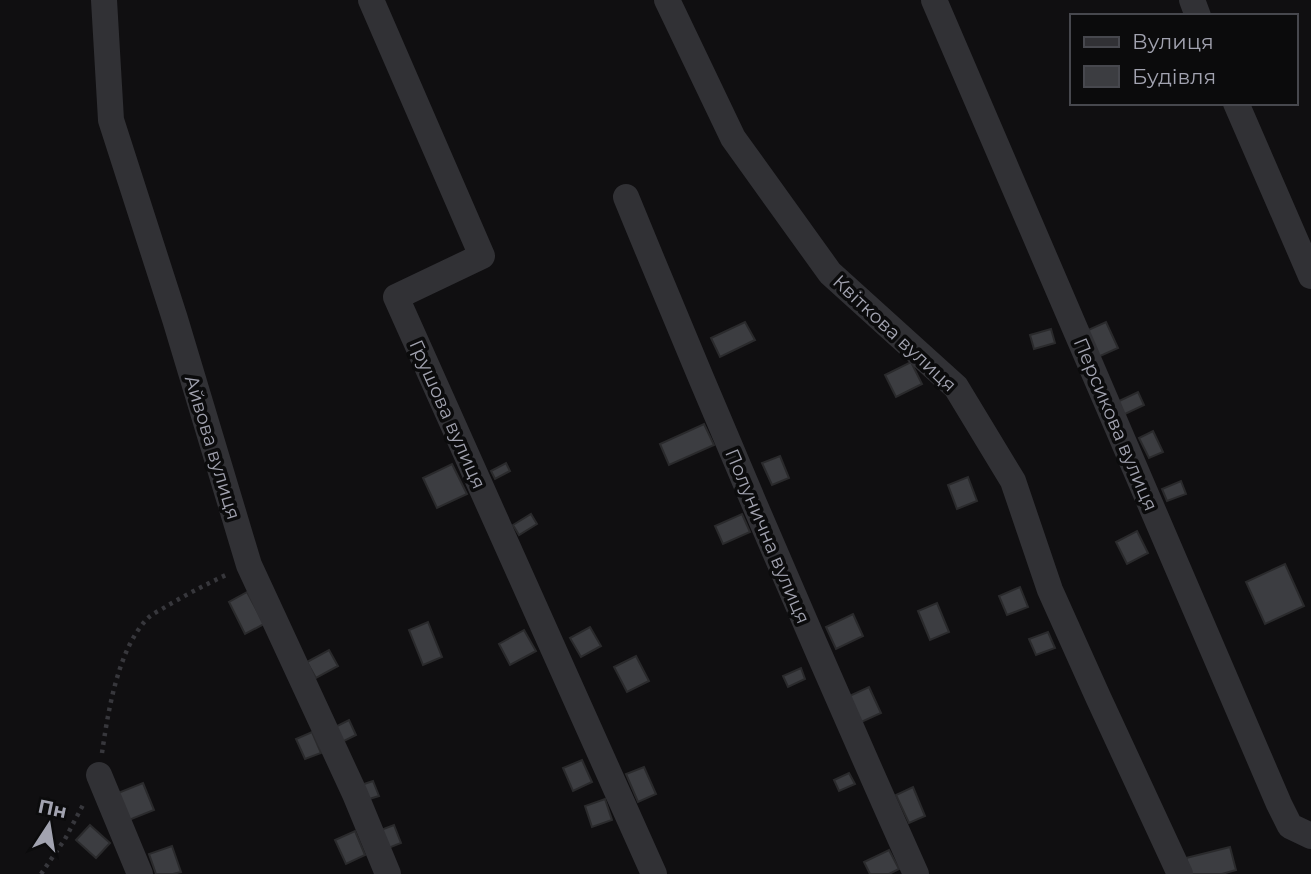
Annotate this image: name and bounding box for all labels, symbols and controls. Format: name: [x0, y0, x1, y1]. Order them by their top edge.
legend: [1070, 14, 1297, 105]
text: Вулиця: [1132, 29, 1214, 54]
text: Будівля: [1132, 64, 1216, 89]
street label: Квіткова вулиця: [828, 270, 961, 397]
street label: Персикова вулиця: [1069, 334, 1162, 514]
street label: Грушова вулиця: [404, 336, 491, 492]
street label: Айвова вулиця: [180, 372, 245, 522]
street label: Полунична вулиця: [720, 445, 815, 627]
north arrow: [14, 790, 84, 860]
text: Пн: [36, 795, 69, 823]

